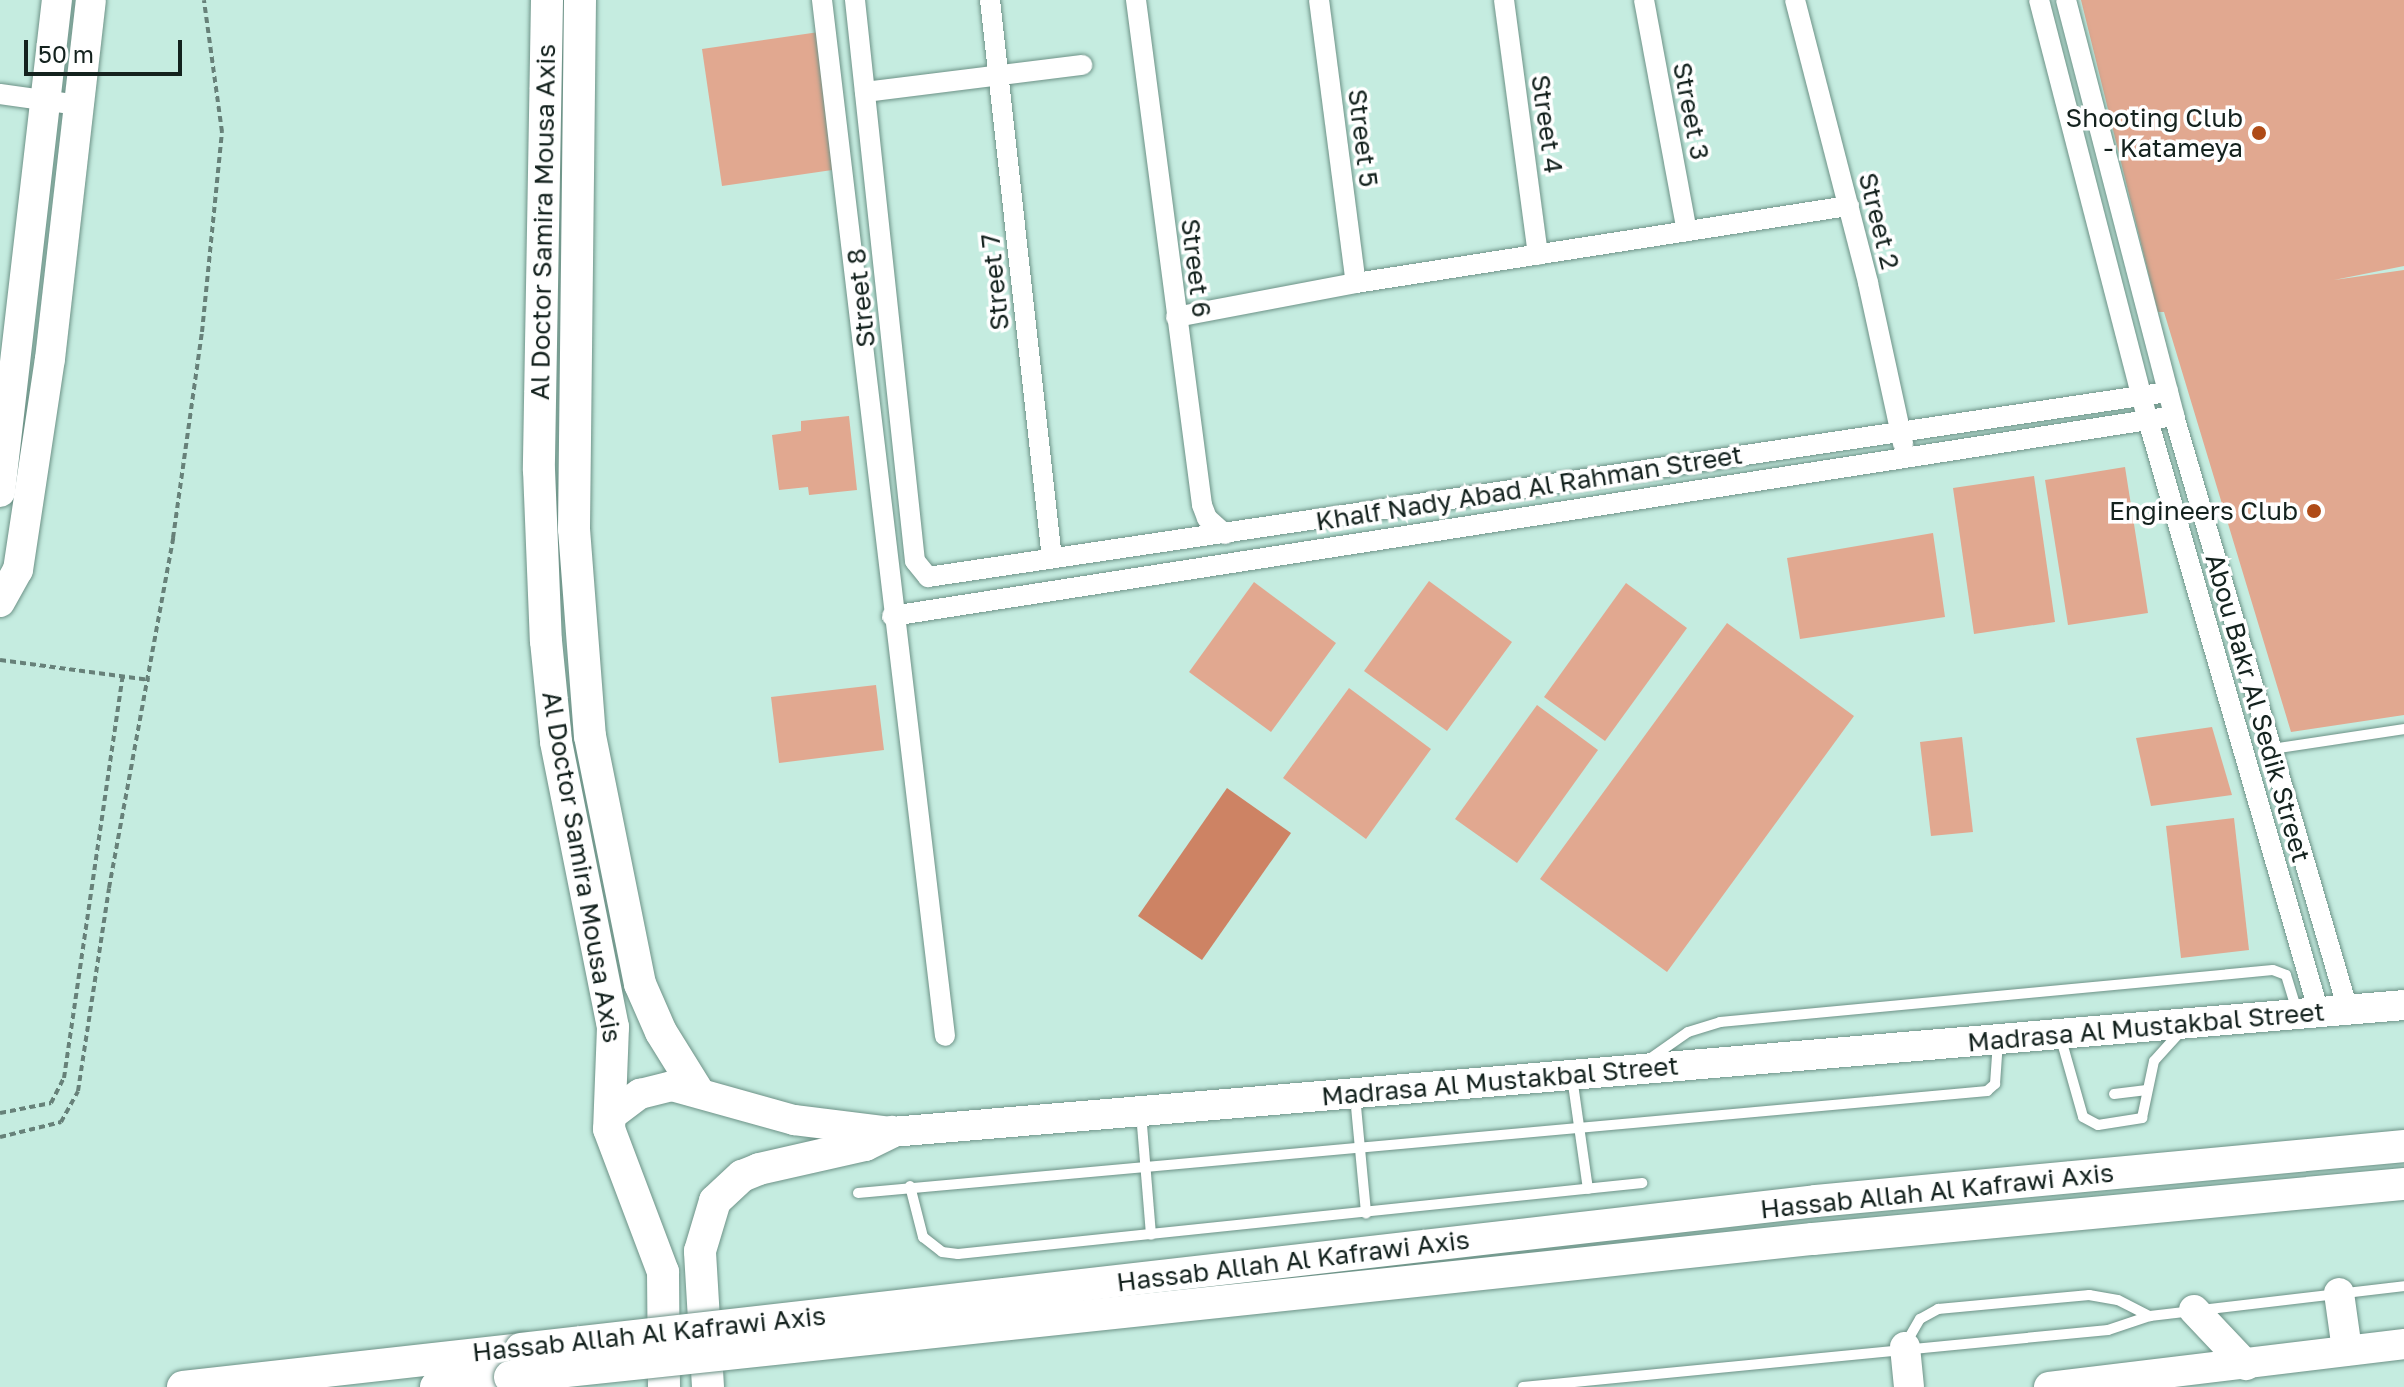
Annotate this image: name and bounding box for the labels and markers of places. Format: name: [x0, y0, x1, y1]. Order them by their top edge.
place label: Shooting Club - Katameya: [2066, 102, 2243, 164]
marker: Shooting Club - Katameya: [2250, 124, 2268, 142]
place label: Engineers Club: [2109, 495, 2298, 527]
marker: Engineers Club: [2305, 502, 2323, 520]

